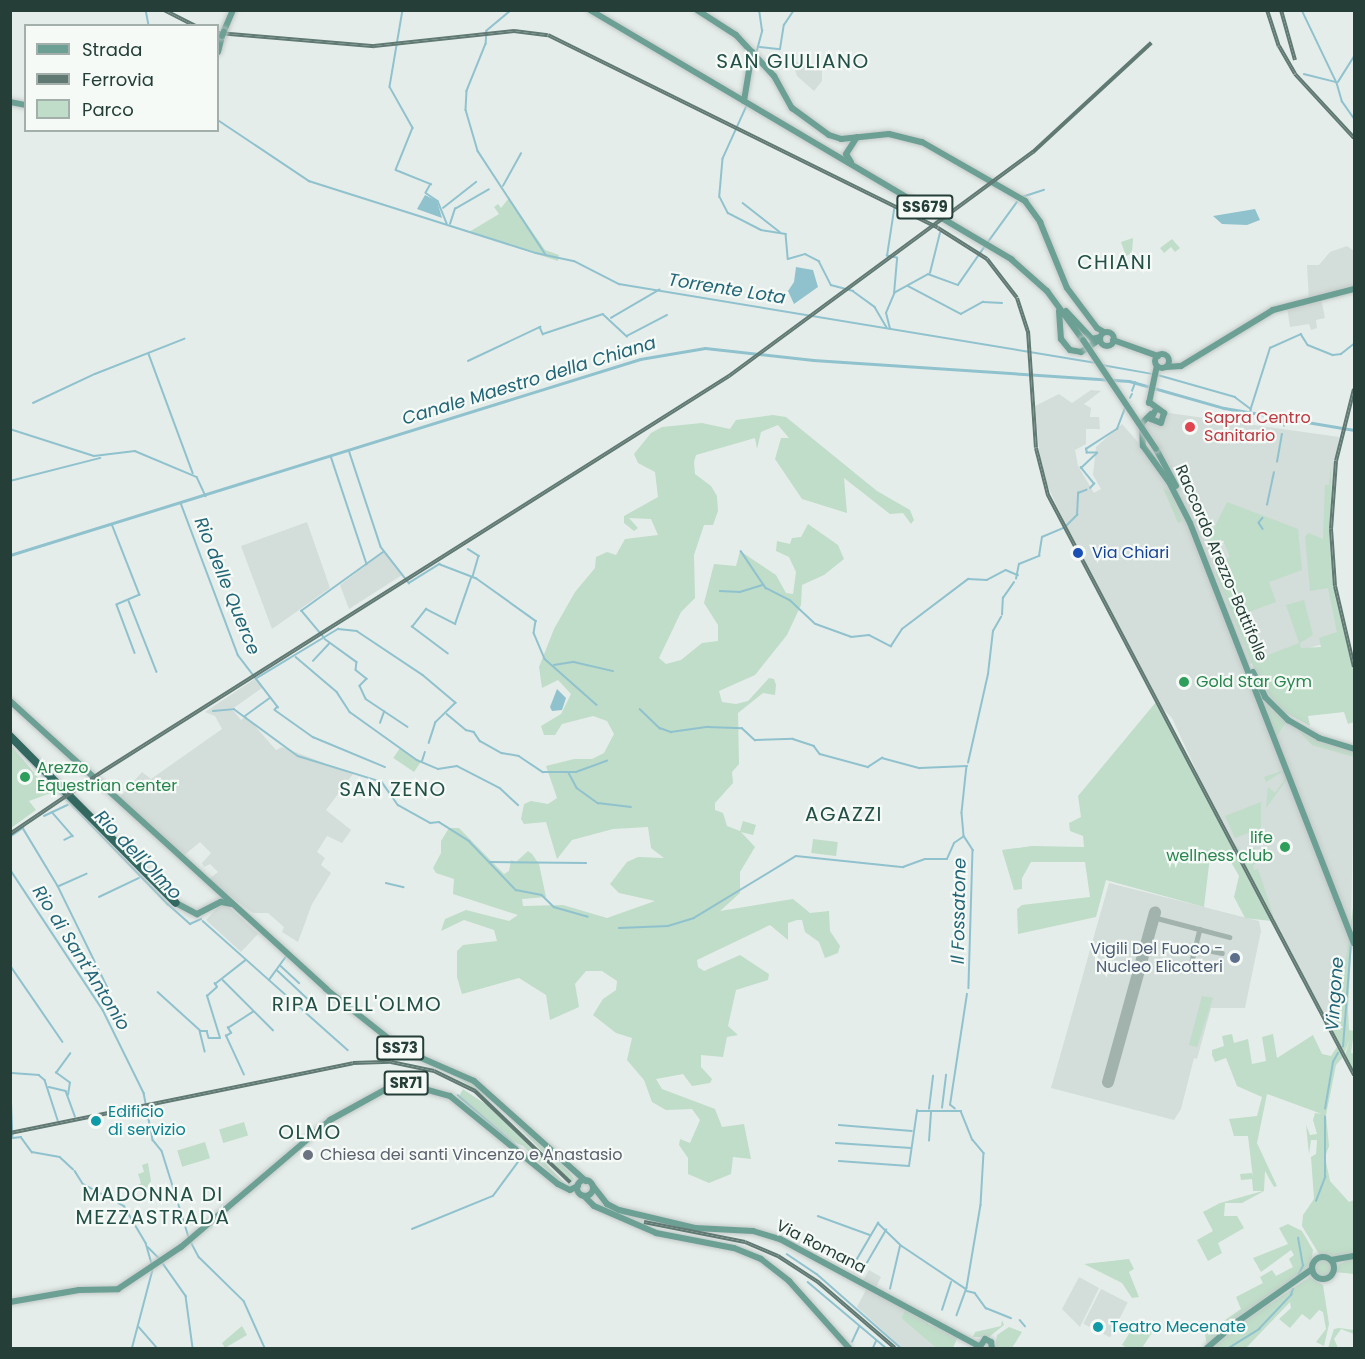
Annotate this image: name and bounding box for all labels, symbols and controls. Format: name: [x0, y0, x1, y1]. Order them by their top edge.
legend: [24, 24, 219, 132]
text: Strada: [82, 37, 142, 62]
district label: SAN GIULIANO: [716, 49, 870, 73]
text: Ferrovia: [82, 67, 154, 92]
text: Parco: [82, 97, 134, 122]
road number: SS679: [895, 195, 955, 219]
district label: CHIANI: [1077, 250, 1153, 274]
water label: Torrente Lota: [667, 269, 787, 309]
water label: Canale Maestro della Chiana: [399, 332, 659, 430]
place label: Sapra Centro Sanitario: [1204, 408, 1311, 446]
marker: Sapra Centro Sanitario: [1181, 418, 1199, 436]
street label: Raccordo Arezzo-Battifolle: [1171, 462, 1271, 664]
water label: Rio delle Querce: [190, 514, 264, 658]
place label: Via Chiari: [1092, 543, 1169, 563]
marker: Via Chiari: [1069, 544, 1087, 562]
place label: Gold Star Gym: [1196, 672, 1312, 692]
marker: Gold Star Gym: [1177, 675, 1191, 689]
place label: Arezzo Equestrian center: [37, 758, 177, 796]
marker: Arezzo Equestrian center: [18, 770, 32, 784]
district label: SAN ZENO: [339, 777, 447, 801]
district label: AGAZZI: [805, 802, 883, 826]
water label: Rio dell'Olmo: [90, 806, 186, 904]
place label: life wellness club: [1166, 828, 1273, 866]
marker: life wellness club: [1278, 840, 1292, 854]
water label: Il Fossatone: [947, 858, 971, 964]
water label: Rio di Sant'Antonio: [28, 881, 134, 1035]
place label: Vigili Del Fuoco - Nucleo Elicotteri: [1090, 939, 1223, 977]
marker: Vigili Del Fuoco - Nucleo Elicotteri: [1228, 951, 1242, 965]
water label: Vingone: [1322, 956, 1348, 1032]
district label: RIPA DELL'OLMO: [272, 992, 442, 1016]
road number: SS73: [376, 1036, 424, 1060]
road number: SR71: [384, 1071, 428, 1095]
place label: Edificio di servizio: [108, 1102, 186, 1140]
marker: Edificio di servizio: [89, 1114, 103, 1128]
district label: OLMO: [278, 1120, 342, 1144]
place label: Chiesa dei santi Vincenzo e Anastasio: [320, 1145, 622, 1165]
marker: Chiesa dei santi Vincenzo e Anastasio: [301, 1148, 315, 1162]
district label: MADONNA DI MEZZASTRADA: [76, 1182, 230, 1229]
street label: Via Romana: [773, 1216, 869, 1278]
place label: Teatro Mecenate: [1110, 1317, 1246, 1337]
marker: Teatro Mecenate: [1091, 1320, 1105, 1334]

